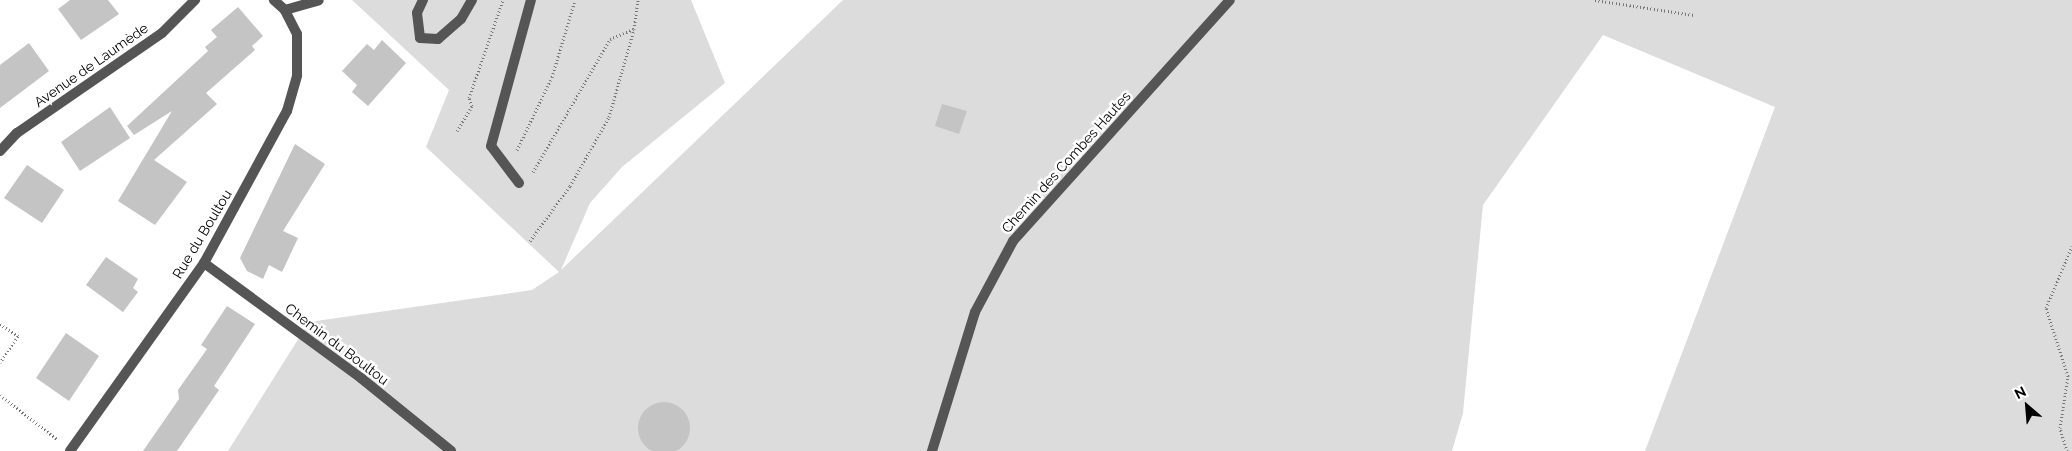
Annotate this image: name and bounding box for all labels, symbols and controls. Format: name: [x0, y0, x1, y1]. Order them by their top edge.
street label: Avenue de Laumède: [31, 19, 151, 111]
street label: Chemin des Combes Hautes: [998, 88, 1134, 236]
street label: Rue du Boultou: [169, 187, 235, 281]
street label: Chemin du Boultou: [282, 300, 392, 388]
north arrow: [2002, 381, 2052, 431]
text: N: [2012, 383, 2029, 402]

